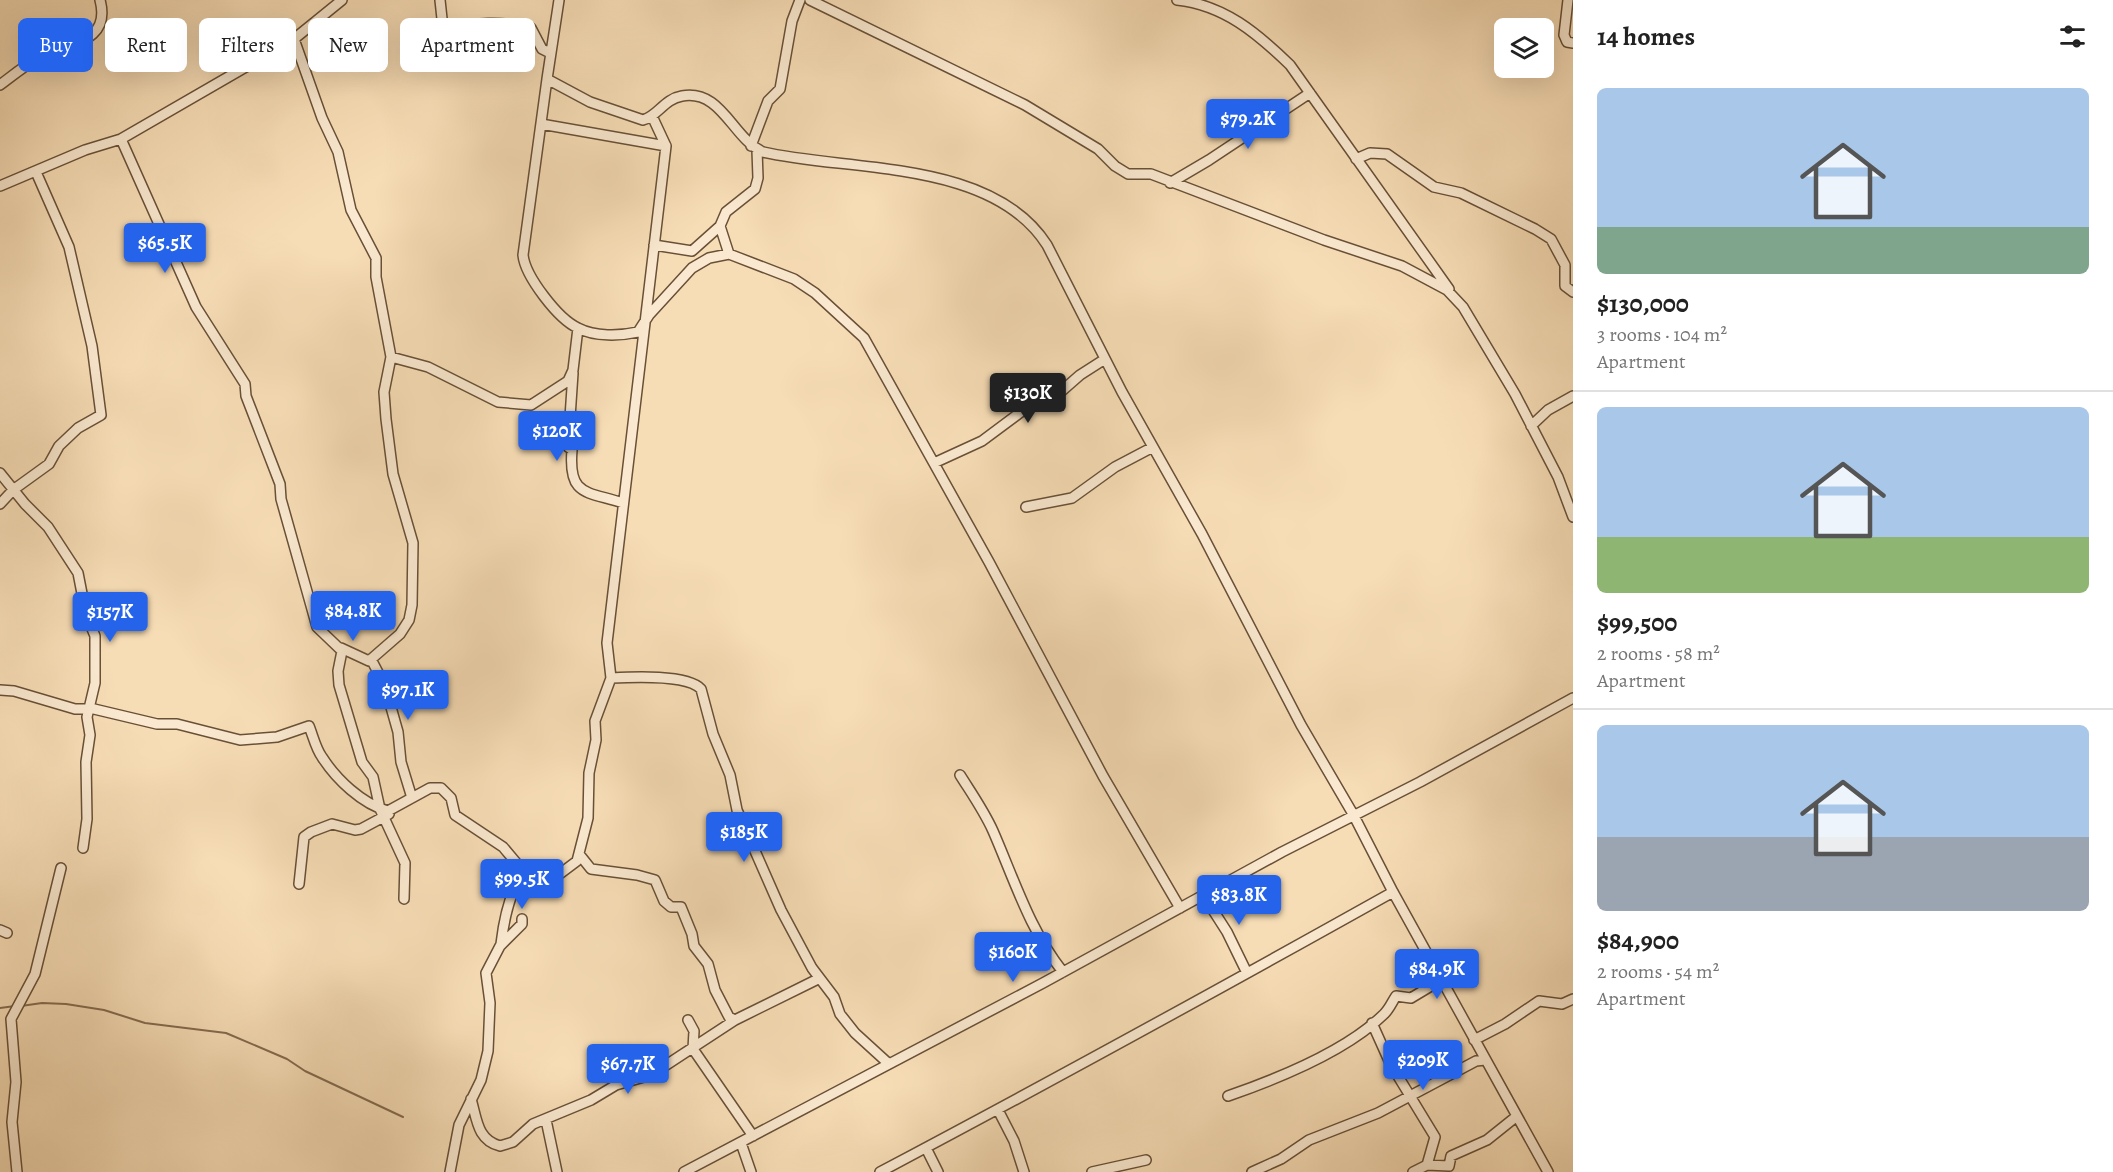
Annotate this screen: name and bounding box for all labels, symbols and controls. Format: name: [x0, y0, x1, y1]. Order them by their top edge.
chip: Buy: [18, 18, 93, 72]
chip: Rent: [105, 18, 187, 72]
chip: Filters: [199, 18, 296, 72]
chip: New: [308, 18, 388, 72]
chip: Apartment: [400, 18, 535, 72]
map controls: [1494, 18, 1554, 78]
button: layers: [1494, 18, 1554, 78]
text: 14 homes: [1597, 19, 1695, 54]
icon: filters: [2056, 20, 2089, 53]
pin: $79.2K: [1199, 99, 1297, 150]
text: $79.2K: [1220, 105, 1276, 132]
icon: home: [1789, 127, 1897, 235]
pin: $65.5K: [116, 223, 214, 274]
text: $65.5K: [138, 229, 192, 256]
text: $130,000: [1597, 286, 1689, 321]
text: 3 rooms · 104 m²: [1597, 321, 1727, 348]
text: Apartment: [1597, 348, 1686, 375]
pin: $130K: [986, 373, 1070, 424]
text: $130K: [1004, 379, 1052, 406]
pin: $120K: [515, 411, 599, 462]
text: $120K: [532, 417, 582, 444]
icon: home: [1789, 446, 1897, 554]
pin: $84.8K: [304, 591, 402, 642]
pin: $157K: [68, 592, 152, 643]
text: $84.8K: [325, 597, 381, 624]
text: $157K: [87, 598, 133, 625]
text: $99,500: [1597, 605, 1677, 640]
text: 2 rooms · 58 m²: [1597, 640, 1720, 667]
text: Apartment: [1597, 667, 1686, 694]
pin: $97.1K: [359, 670, 457, 721]
text: $97.1K: [382, 676, 434, 703]
icon: home: [1789, 764, 1897, 872]
pin: $185K: [702, 812, 786, 863]
text: $185K: [720, 818, 768, 845]
pin: $99.5K: [473, 859, 571, 910]
text: $99.5K: [494, 865, 550, 892]
pin: $83.8K: [1190, 875, 1288, 926]
text: $83.8K: [1211, 881, 1267, 908]
text: $84,900: [1597, 923, 1679, 958]
pin: $160K: [971, 932, 1055, 983]
text: $160K: [988, 938, 1038, 965]
pin: $84.9K: [1388, 949, 1486, 1000]
text: $84.9K: [1409, 955, 1465, 982]
text: 2 rooms · 54 m²: [1597, 958, 1719, 985]
text: Apartment: [1597, 985, 1686, 1012]
pin: $209K: [1381, 1040, 1465, 1091]
pin: $67.7K: [579, 1044, 677, 1095]
text: $209K: [1397, 1046, 1449, 1073]
text: $67.7K: [601, 1050, 655, 1077]

